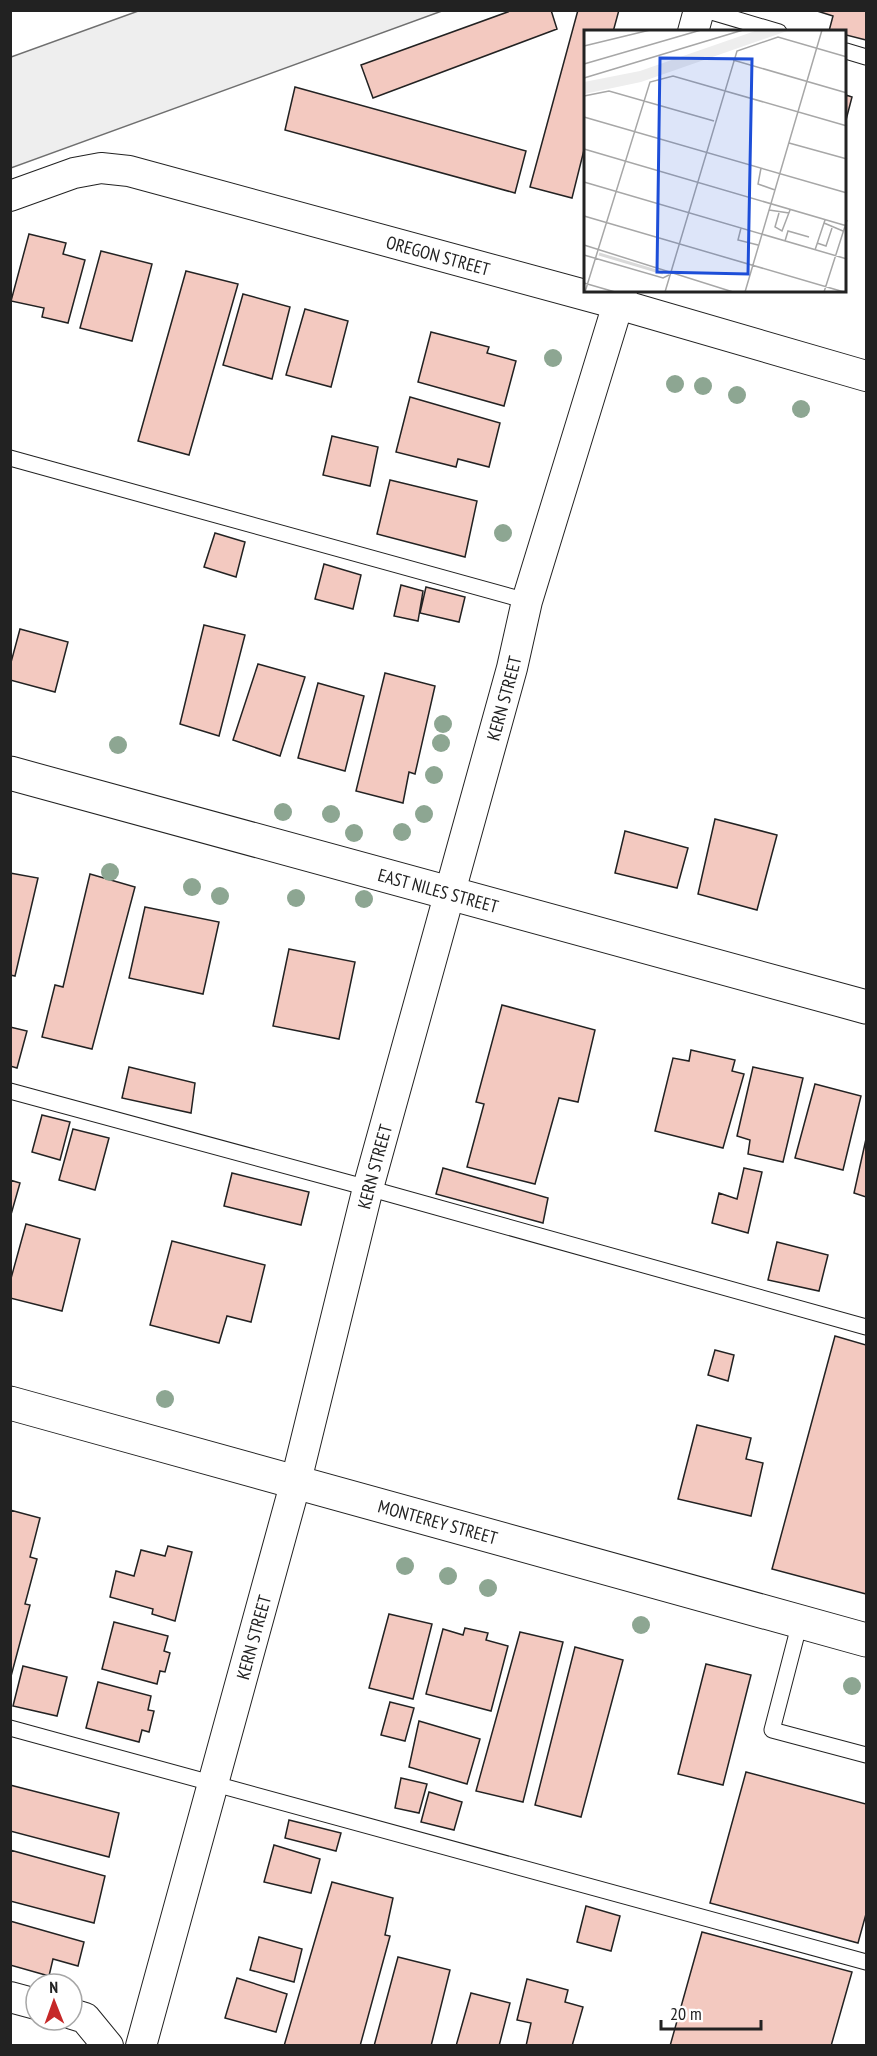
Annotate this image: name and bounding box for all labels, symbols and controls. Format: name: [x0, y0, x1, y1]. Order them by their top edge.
inset map: [584, 30, 847, 292]
street label: OREGON STREET: [384, 230, 493, 280]
street label: KERN STREET: [481, 654, 526, 743]
street label: EAST NILES STREET: [376, 863, 501, 918]
street label: KERN STREET: [352, 1122, 397, 1211]
street label: MONTEREY STREET: [376, 1494, 500, 1549]
street label: KERN STREET: [231, 1592, 276, 1682]
north arrow: [24, 1972, 84, 2032]
text: N: [49, 1977, 58, 1997]
scale bar: [661, 1993, 762, 2031]
text: 20 m: [670, 2002, 702, 2025]

